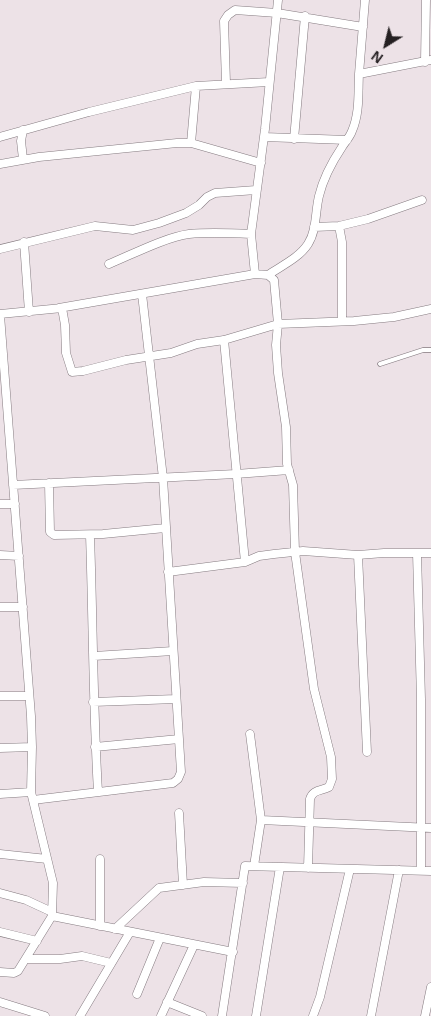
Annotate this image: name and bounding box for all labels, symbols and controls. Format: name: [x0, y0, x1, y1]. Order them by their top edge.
north arrow: [361, 20, 411, 70]
text: N: [368, 48, 386, 67]

